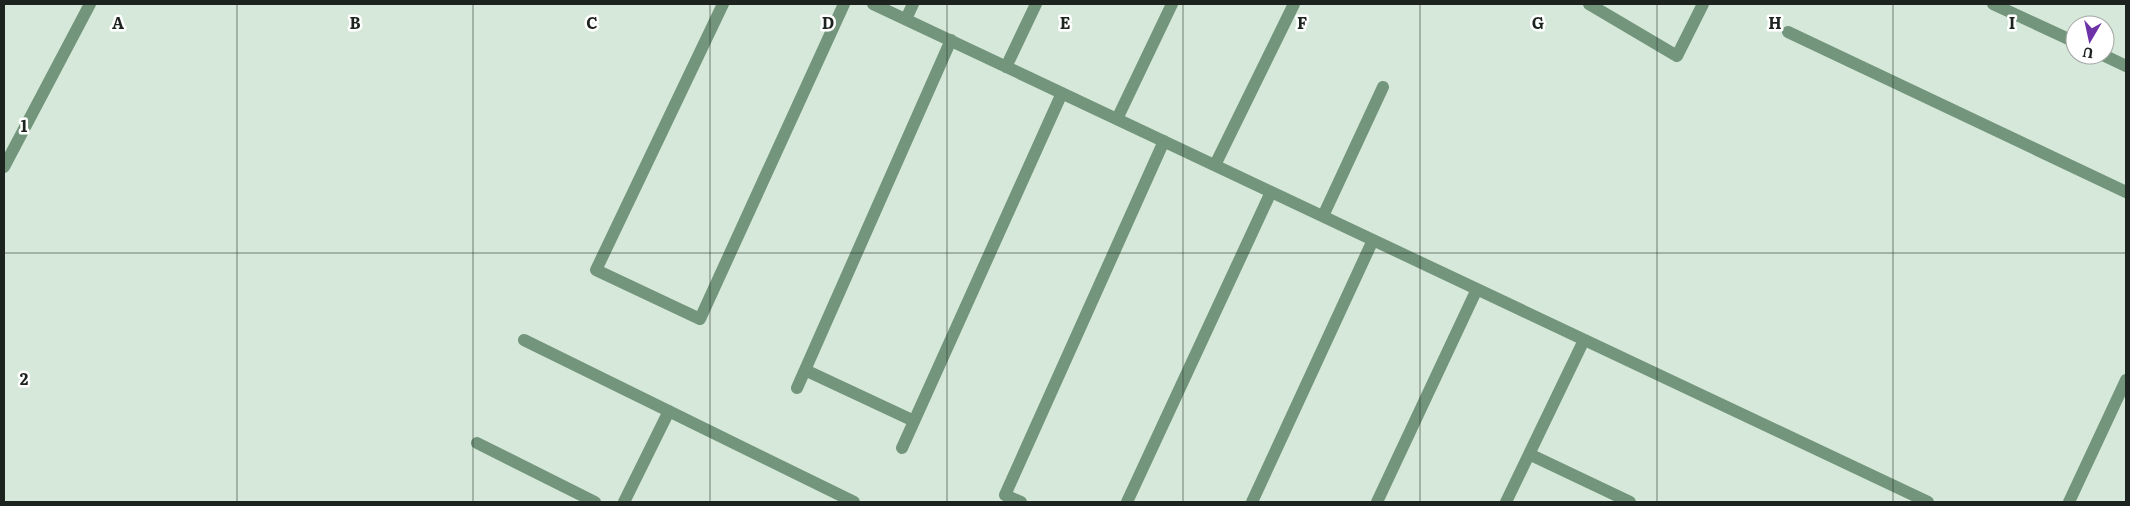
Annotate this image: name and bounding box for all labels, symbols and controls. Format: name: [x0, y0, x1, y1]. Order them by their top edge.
text: A: [112, 10, 124, 34]
text: B: [349, 10, 361, 34]
text: C: [586, 10, 598, 34]
text: D: [822, 10, 834, 34]
text: E: [1060, 10, 1071, 34]
text: F: [1297, 10, 1307, 34]
text: G: [1532, 10, 1544, 34]
text: H: [1768, 10, 1782, 34]
text: I: [2009, 10, 2015, 34]
north arrow: [2065, 15, 2115, 65]
text: U: [2081, 43, 2095, 65]
text: 1: [21, 113, 28, 137]
text: 2: [20, 366, 29, 390]

